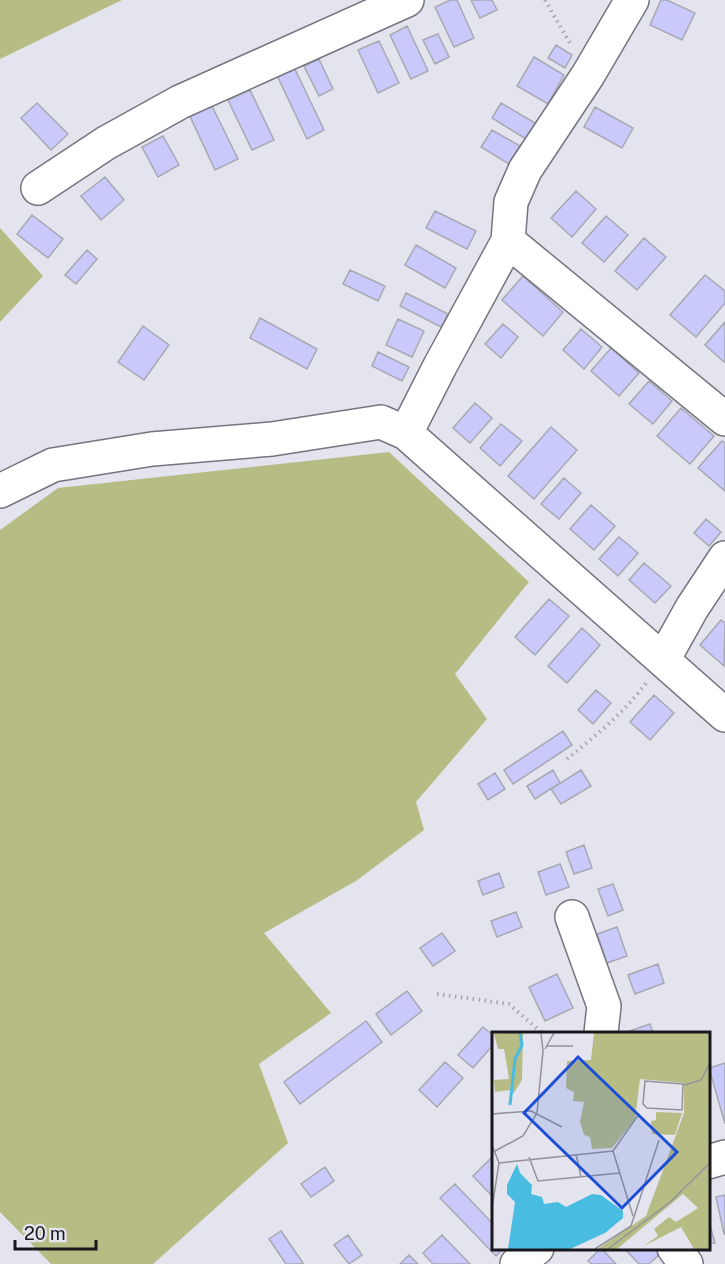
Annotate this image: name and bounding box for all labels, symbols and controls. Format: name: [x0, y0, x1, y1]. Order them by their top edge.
inset map: [492, 1032, 710, 1249]
scale bar: [15, 1213, 96, 1251]
text: 20 m: [24, 1223, 66, 1244]

